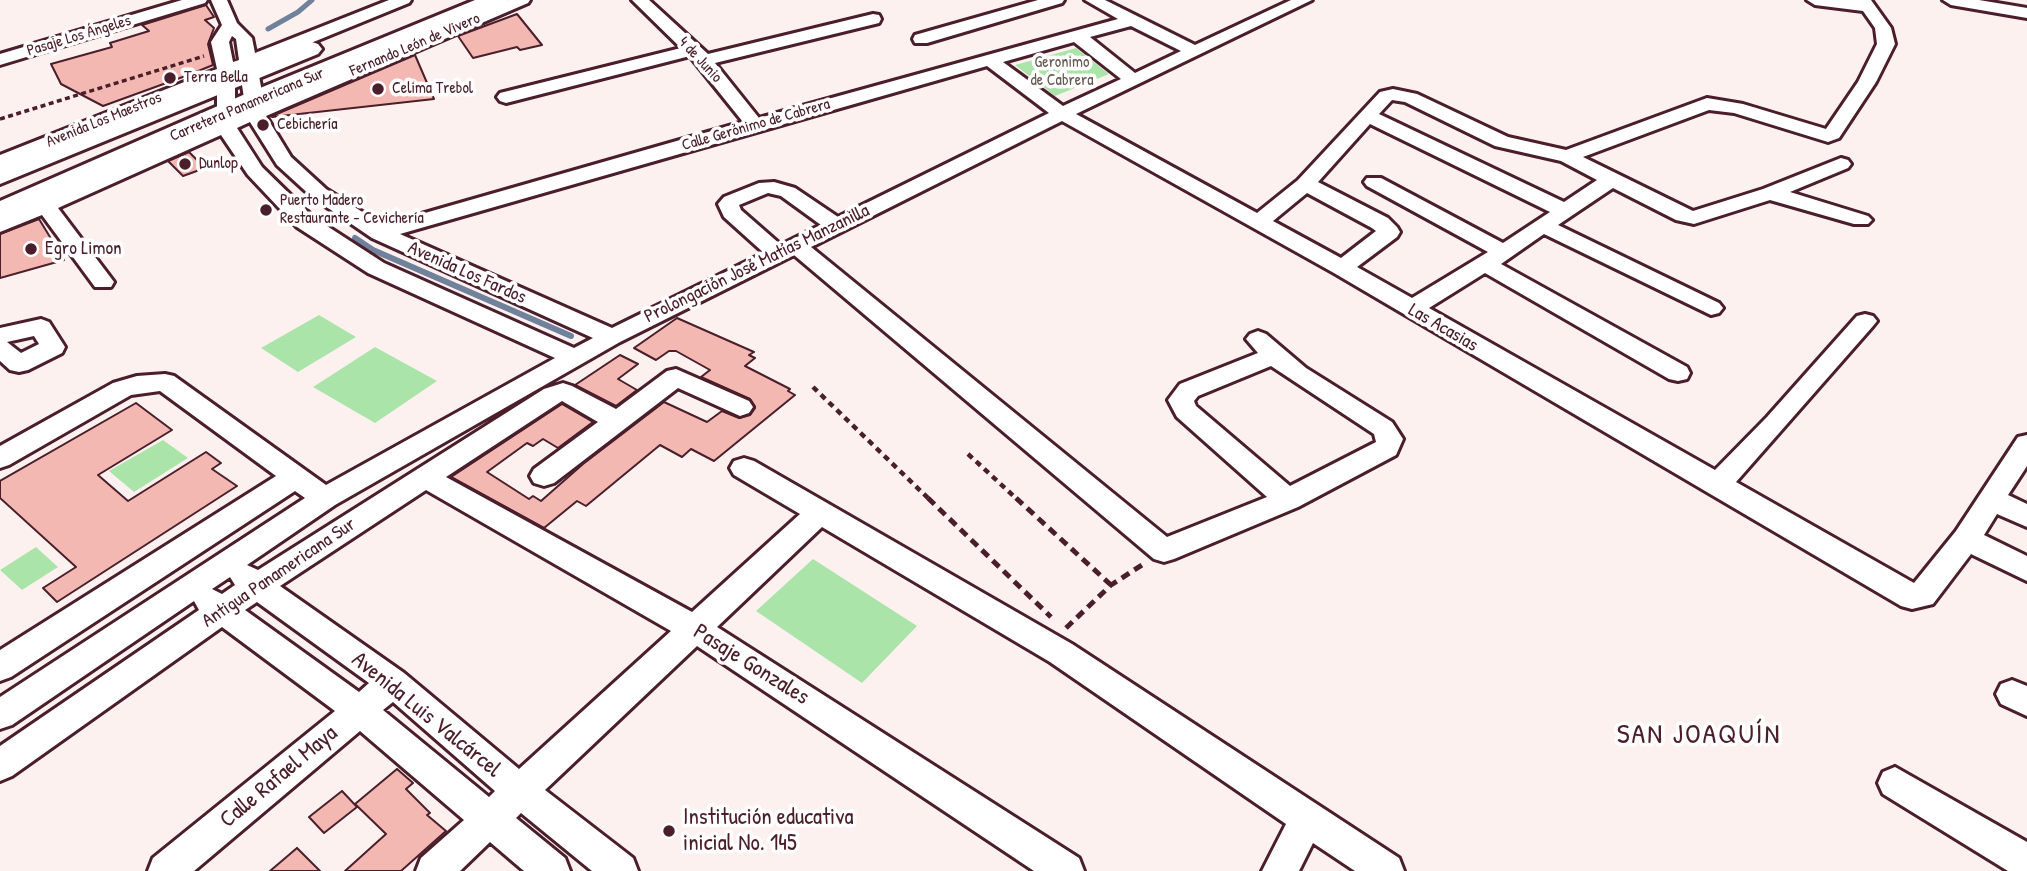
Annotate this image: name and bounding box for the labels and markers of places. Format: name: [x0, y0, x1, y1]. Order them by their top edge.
place label: Terra Bella: [184, 68, 248, 88]
marker: Terra Bella: [162, 70, 178, 86]
place label: Celima Trebol: [392, 79, 473, 99]
marker: Celima Trebol: [370, 81, 386, 97]
place label: Cebichería: [277, 115, 338, 135]
marker: Cebichería: [255, 117, 271, 133]
place label: Dunlop: [199, 154, 238, 174]
marker: Dunlop: [177, 156, 193, 172]
place label: Puerto Madero Restaurante - Cevichería: [280, 191, 424, 229]
marker: Puerto Madero Restaurante - Cevichería: [258, 202, 274, 218]
place label: Egro Limon: [45, 238, 122, 260]
marker: Egro Limon: [23, 241, 39, 257]
place label: Institución educativa inicial No. 145: [683, 804, 853, 858]
marker: Institución educativa inicial No. 145: [661, 823, 677, 839]

